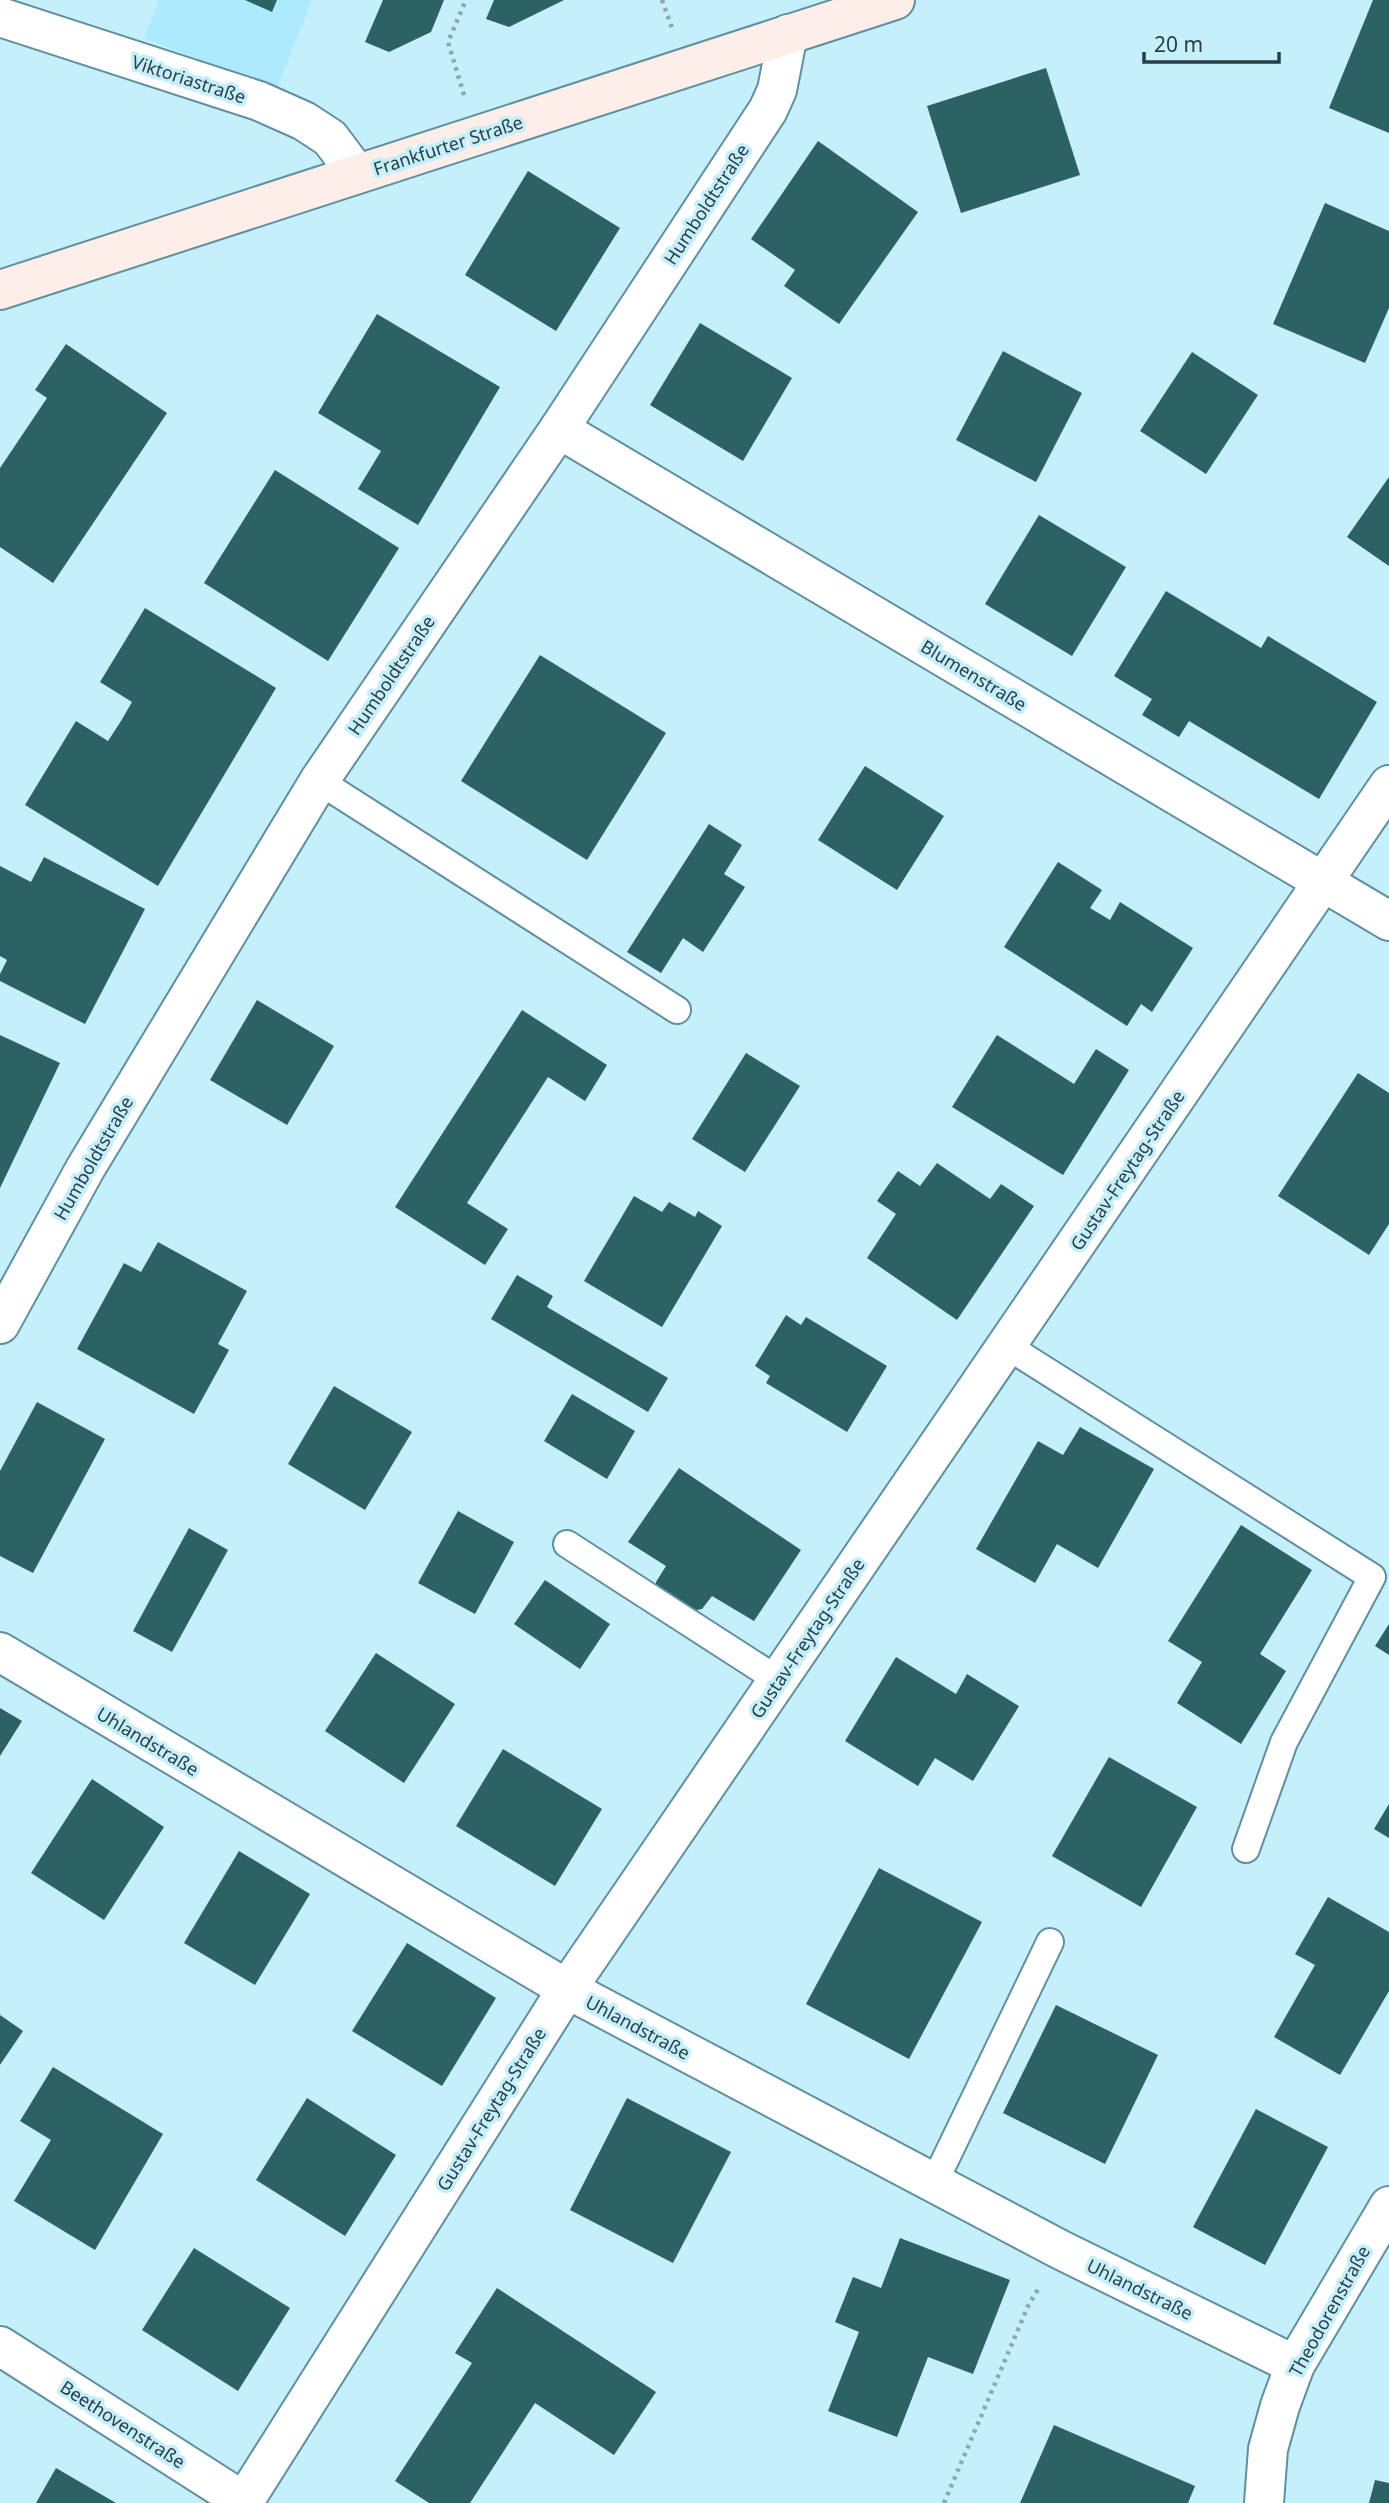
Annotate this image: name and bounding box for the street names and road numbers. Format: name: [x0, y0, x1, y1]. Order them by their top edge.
street label: Viktoriastraße: [129, 49, 249, 109]
street label: Frankfurter Straße: [370, 110, 526, 180]
street label: Humboldtstraße: [658, 139, 754, 269]
street label: Humboldtstraße: [342, 611, 440, 739]
street label: Blumenstraße: [917, 634, 1031, 716]
street label: Gustav-Freytag-Straße: [1064, 1085, 1190, 1255]
street label: Humboldtstraße: [48, 1092, 138, 1224]
street label: Gustav-Freytag-Straße: [744, 1553, 870, 1723]
street label: Uhlandstraße: [93, 1701, 203, 1781]
street label: Uhlandstraße: [582, 1989, 694, 2065]
street label: Gustav-Freytag-Straße: [431, 2023, 551, 2195]
street label: Theodorenstraße: [1283, 2241, 1375, 2381]
street label: Uhlandstraße: [1083, 2253, 1197, 2325]
street label: Beethovenstraße: [56, 2375, 190, 2473]

